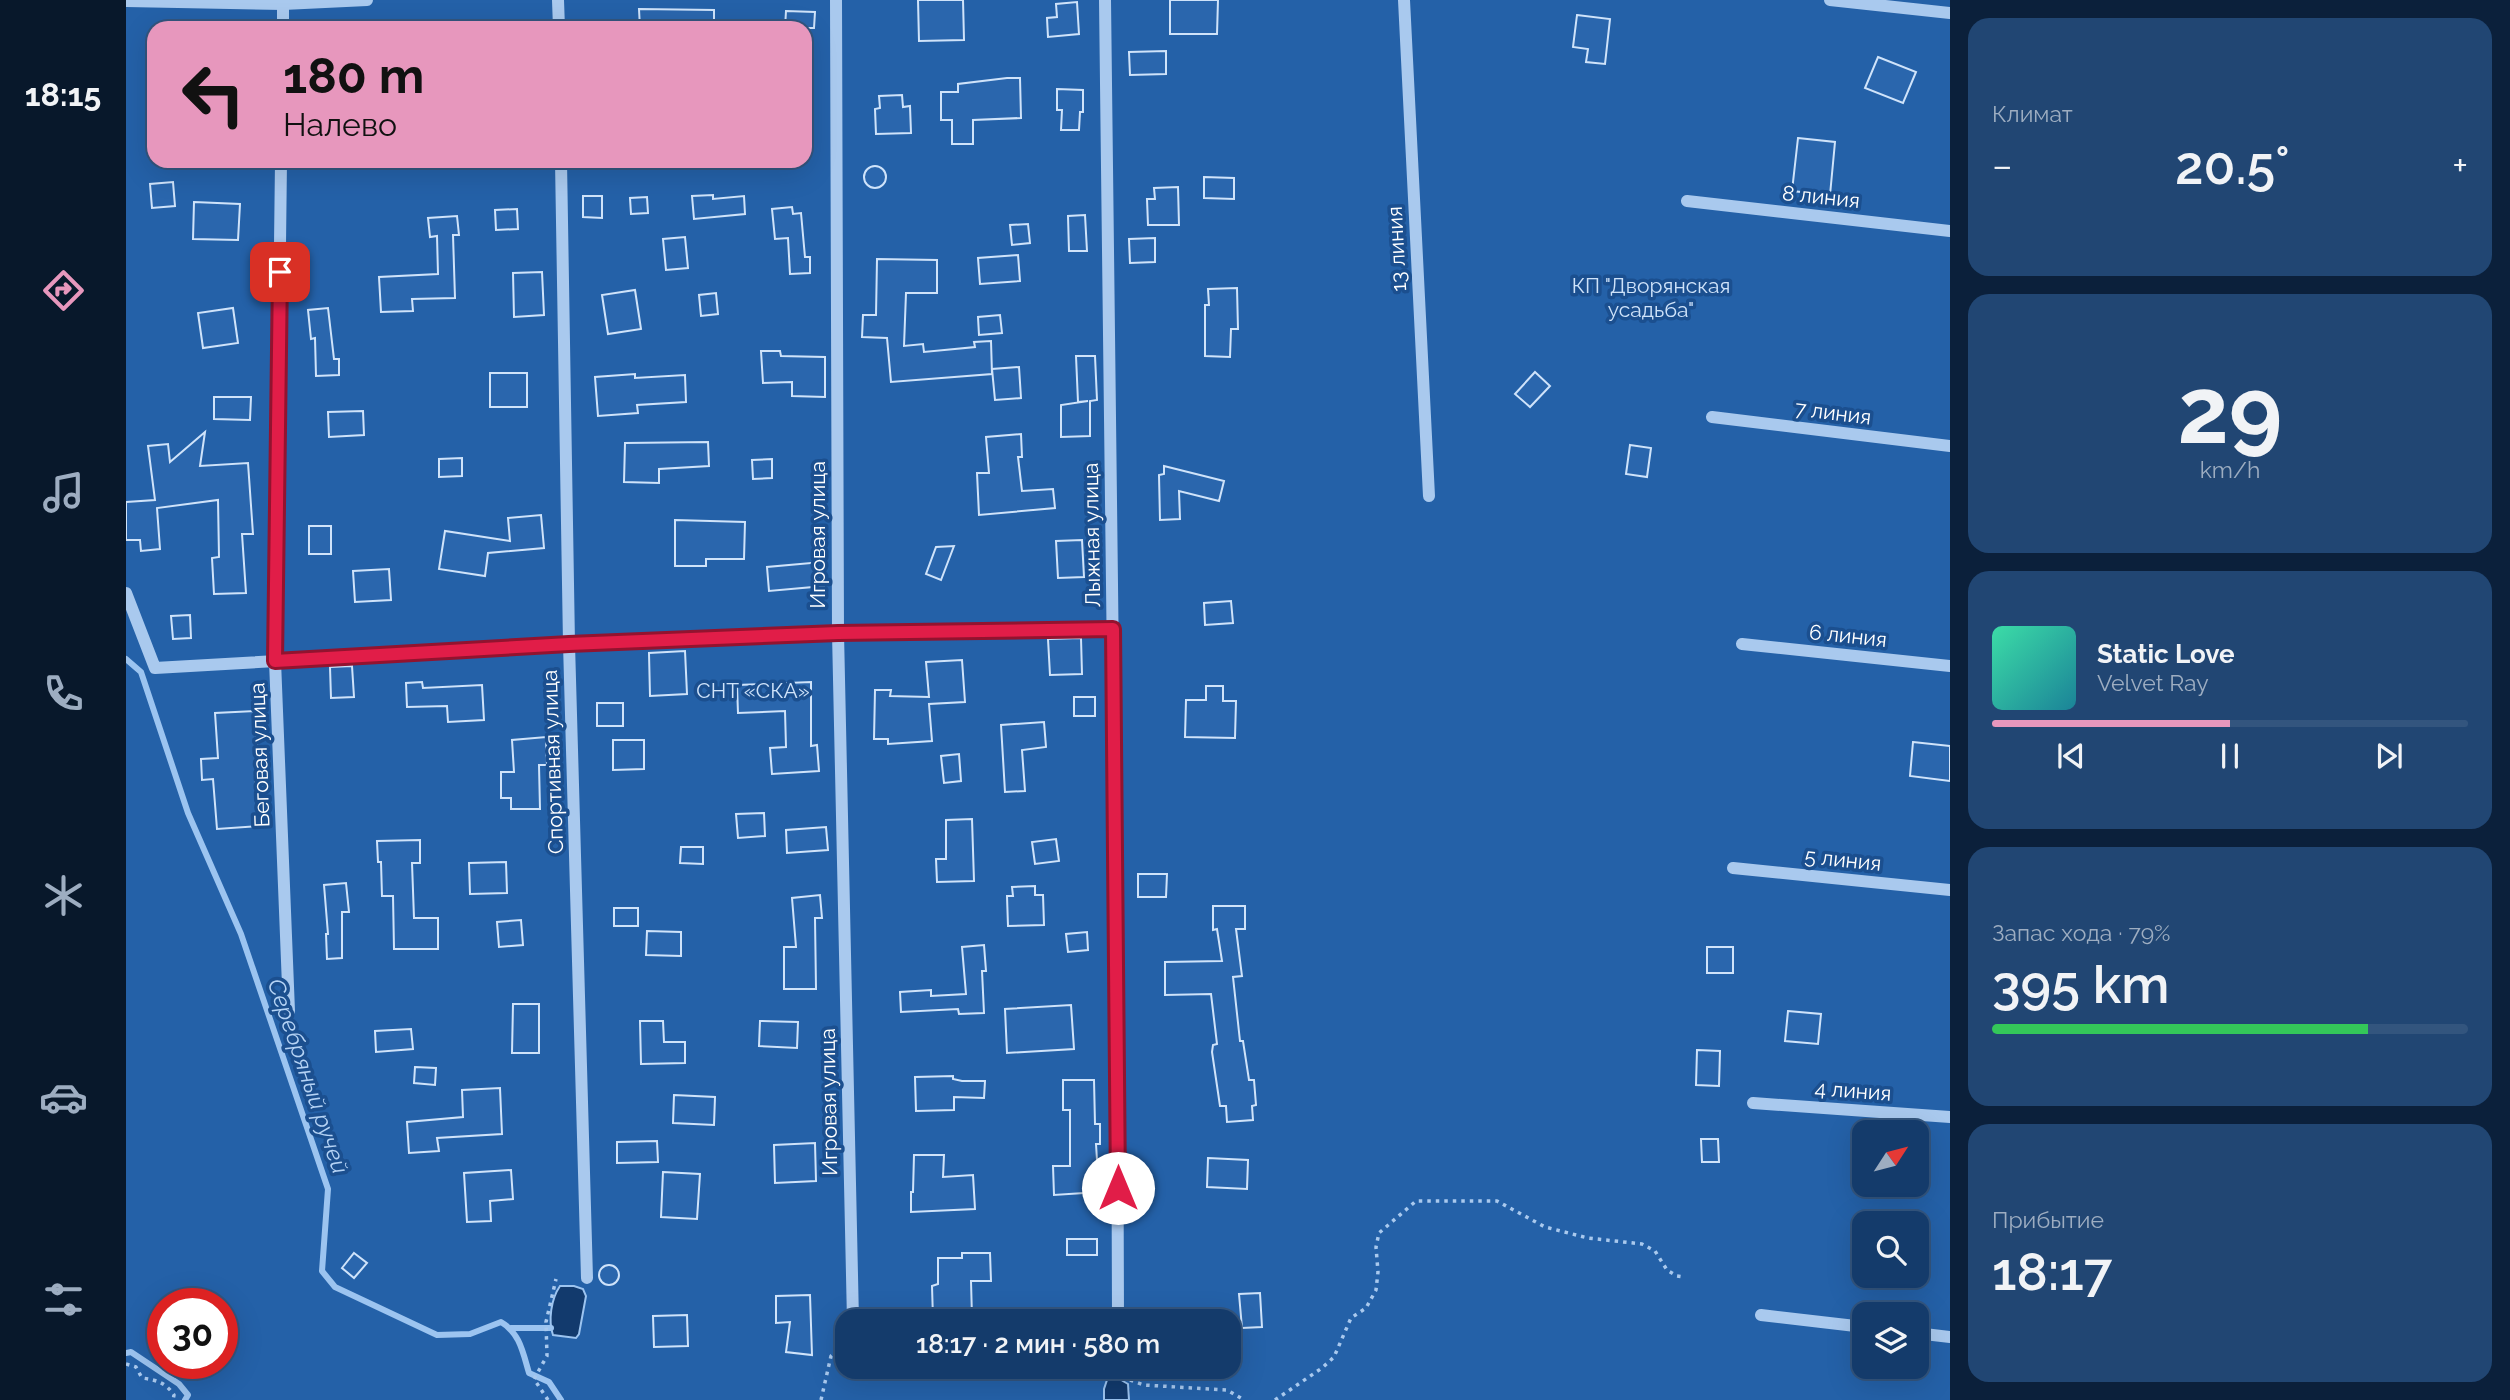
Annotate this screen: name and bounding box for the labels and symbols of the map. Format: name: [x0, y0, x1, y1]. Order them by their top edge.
street label: 8 линия: [1781, 180, 1861, 213]
street label: 13 линия: [1382, 206, 1411, 292]
pin: [250, 242, 310, 302]
park label: КП "Дворянская усадьба": [1572, 273, 1730, 322]
street label: 7 линия: [1794, 395, 1873, 430]
street label: Игровая улица: [805, 461, 830, 609]
street label: Лыжная улица: [1078, 462, 1105, 608]
street label: 6 линия: [1808, 619, 1888, 652]
street label: Спортивная улица: [537, 669, 568, 855]
park label: СНТ «СКА»: [696, 678, 810, 703]
street label: Беговая улица: [244, 682, 275, 828]
street label: 5 линия: [1804, 843, 1883, 876]
water label: Серебряный ручей: [262, 975, 355, 1177]
street label: Игровая улица: [815, 1028, 842, 1176]
street label: 4 линия: [1814, 1075, 1892, 1106]
north arrow: [1852, 1120, 1928, 1197]
position arrow: [1081, 1151, 1155, 1225]
speed limit sign: 30: [147, 1288, 238, 1379]

